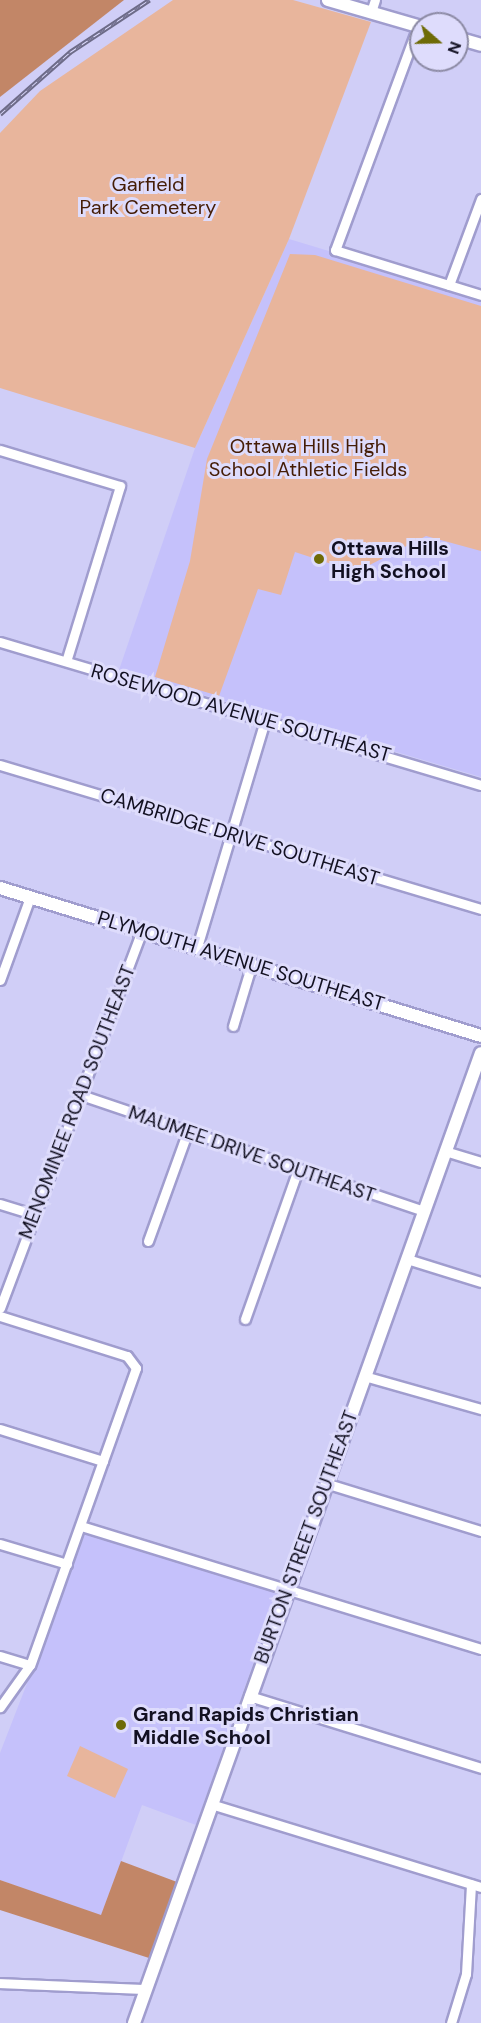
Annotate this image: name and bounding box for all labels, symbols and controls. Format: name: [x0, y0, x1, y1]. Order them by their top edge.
north arrow: [409, 12, 469, 72]
text: N: [443, 39, 466, 57]
park label: Garfield Park Cemetery: [80, 172, 216, 219]
park label: Ottawa Hills High School Athletic Fields: [209, 435, 407, 482]
place label: Ottawa Hills High School: [331, 536, 449, 583]
marker: Ottawa Hills High School: [312, 552, 326, 566]
street label: ROSEWOOD AVENUE SOUTHEAST: [88, 659, 394, 767]
street label: CAMBRIDGE DRIVE SOUTHEAST: [98, 783, 382, 891]
street label: PLYMOUTH AVENUE SOUTHEAST: [95, 906, 387, 1016]
street label: MENOMINEE ROAD SOUTHEAST: [14, 962, 140, 1242]
street label: MAUMEE DRIVE SOUTHEAST: [125, 1100, 379, 1208]
street label: BURTON STREET SOUTHEAST: [249, 1407, 363, 1667]
place label: Grand Rapids Christian Middle School: [133, 1702, 359, 1749]
marker: Grand Rapids Christian Middle School: [114, 1718, 128, 1732]

